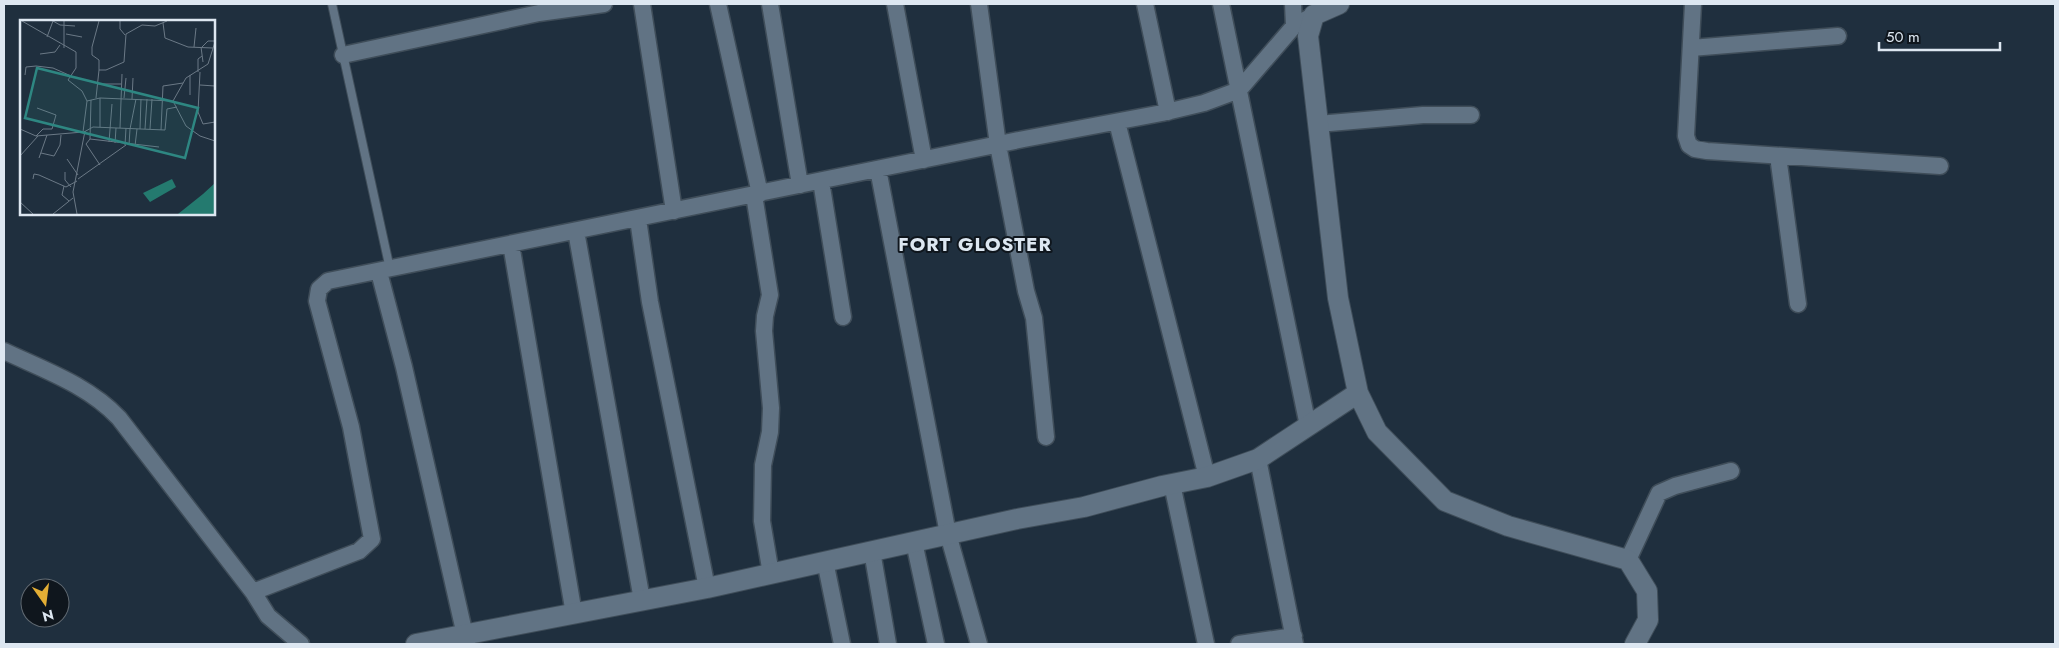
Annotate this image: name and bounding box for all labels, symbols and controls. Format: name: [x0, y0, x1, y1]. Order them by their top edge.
inset map: [20, 20, 215, 215]
scale bar: [1879, 20, 2000, 52]
text: 50 m: [1886, 26, 1920, 48]
district label: FORT GLOSTER: [898, 231, 1052, 258]
north arrow: [20, 578, 70, 628]
text: N: [40, 605, 56, 627]

